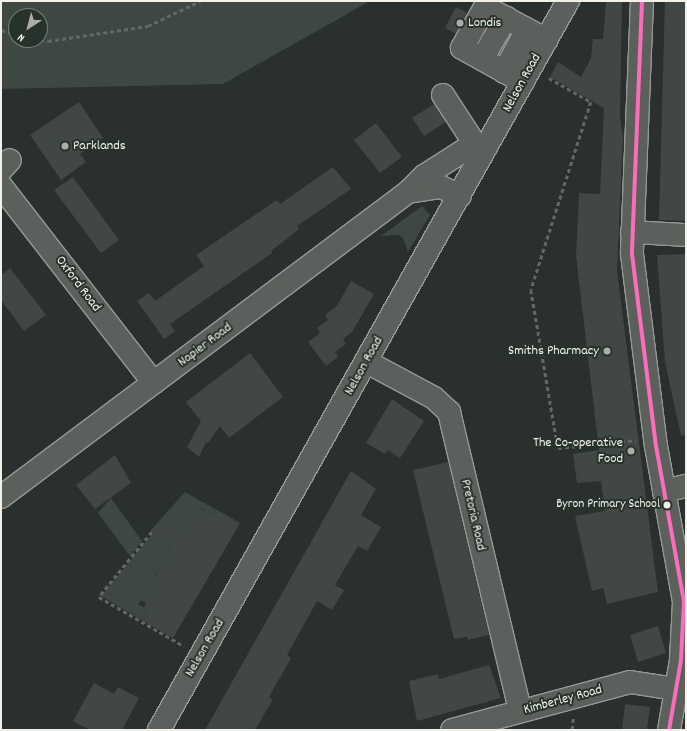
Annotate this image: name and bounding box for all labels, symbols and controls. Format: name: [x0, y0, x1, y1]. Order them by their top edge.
north arrow: [8, 8, 48, 48]
place label: Londis: [468, 15, 501, 31]
marker: Londis: [455, 18, 465, 28]
text: N: [15, 29, 28, 45]
street label: Nelson Road: [499, 51, 545, 115]
place label: Parklands: [73, 138, 126, 154]
marker: Parklands: [60, 141, 70, 151]
street label: Oxford Road: [52, 253, 104, 315]
street label: Napier Road: [175, 319, 235, 371]
street label: Nelson Road: [341, 334, 387, 398]
place label: Smiths Pharmacy: [508, 343, 599, 359]
marker: Smiths Pharmacy: [602, 346, 612, 356]
place label: The Co-operative Food: [533, 435, 623, 468]
marker: The Co-operative Food: [626, 446, 636, 456]
street label: Pretoria Road: [457, 478, 489, 552]
place label: Byron Primary School: [556, 497, 660, 513]
marker: Byron Primary School: [662, 500, 672, 510]
street label: Nelson Road: [182, 616, 228, 680]
street label: Kimberley Road: [522, 681, 604, 719]

